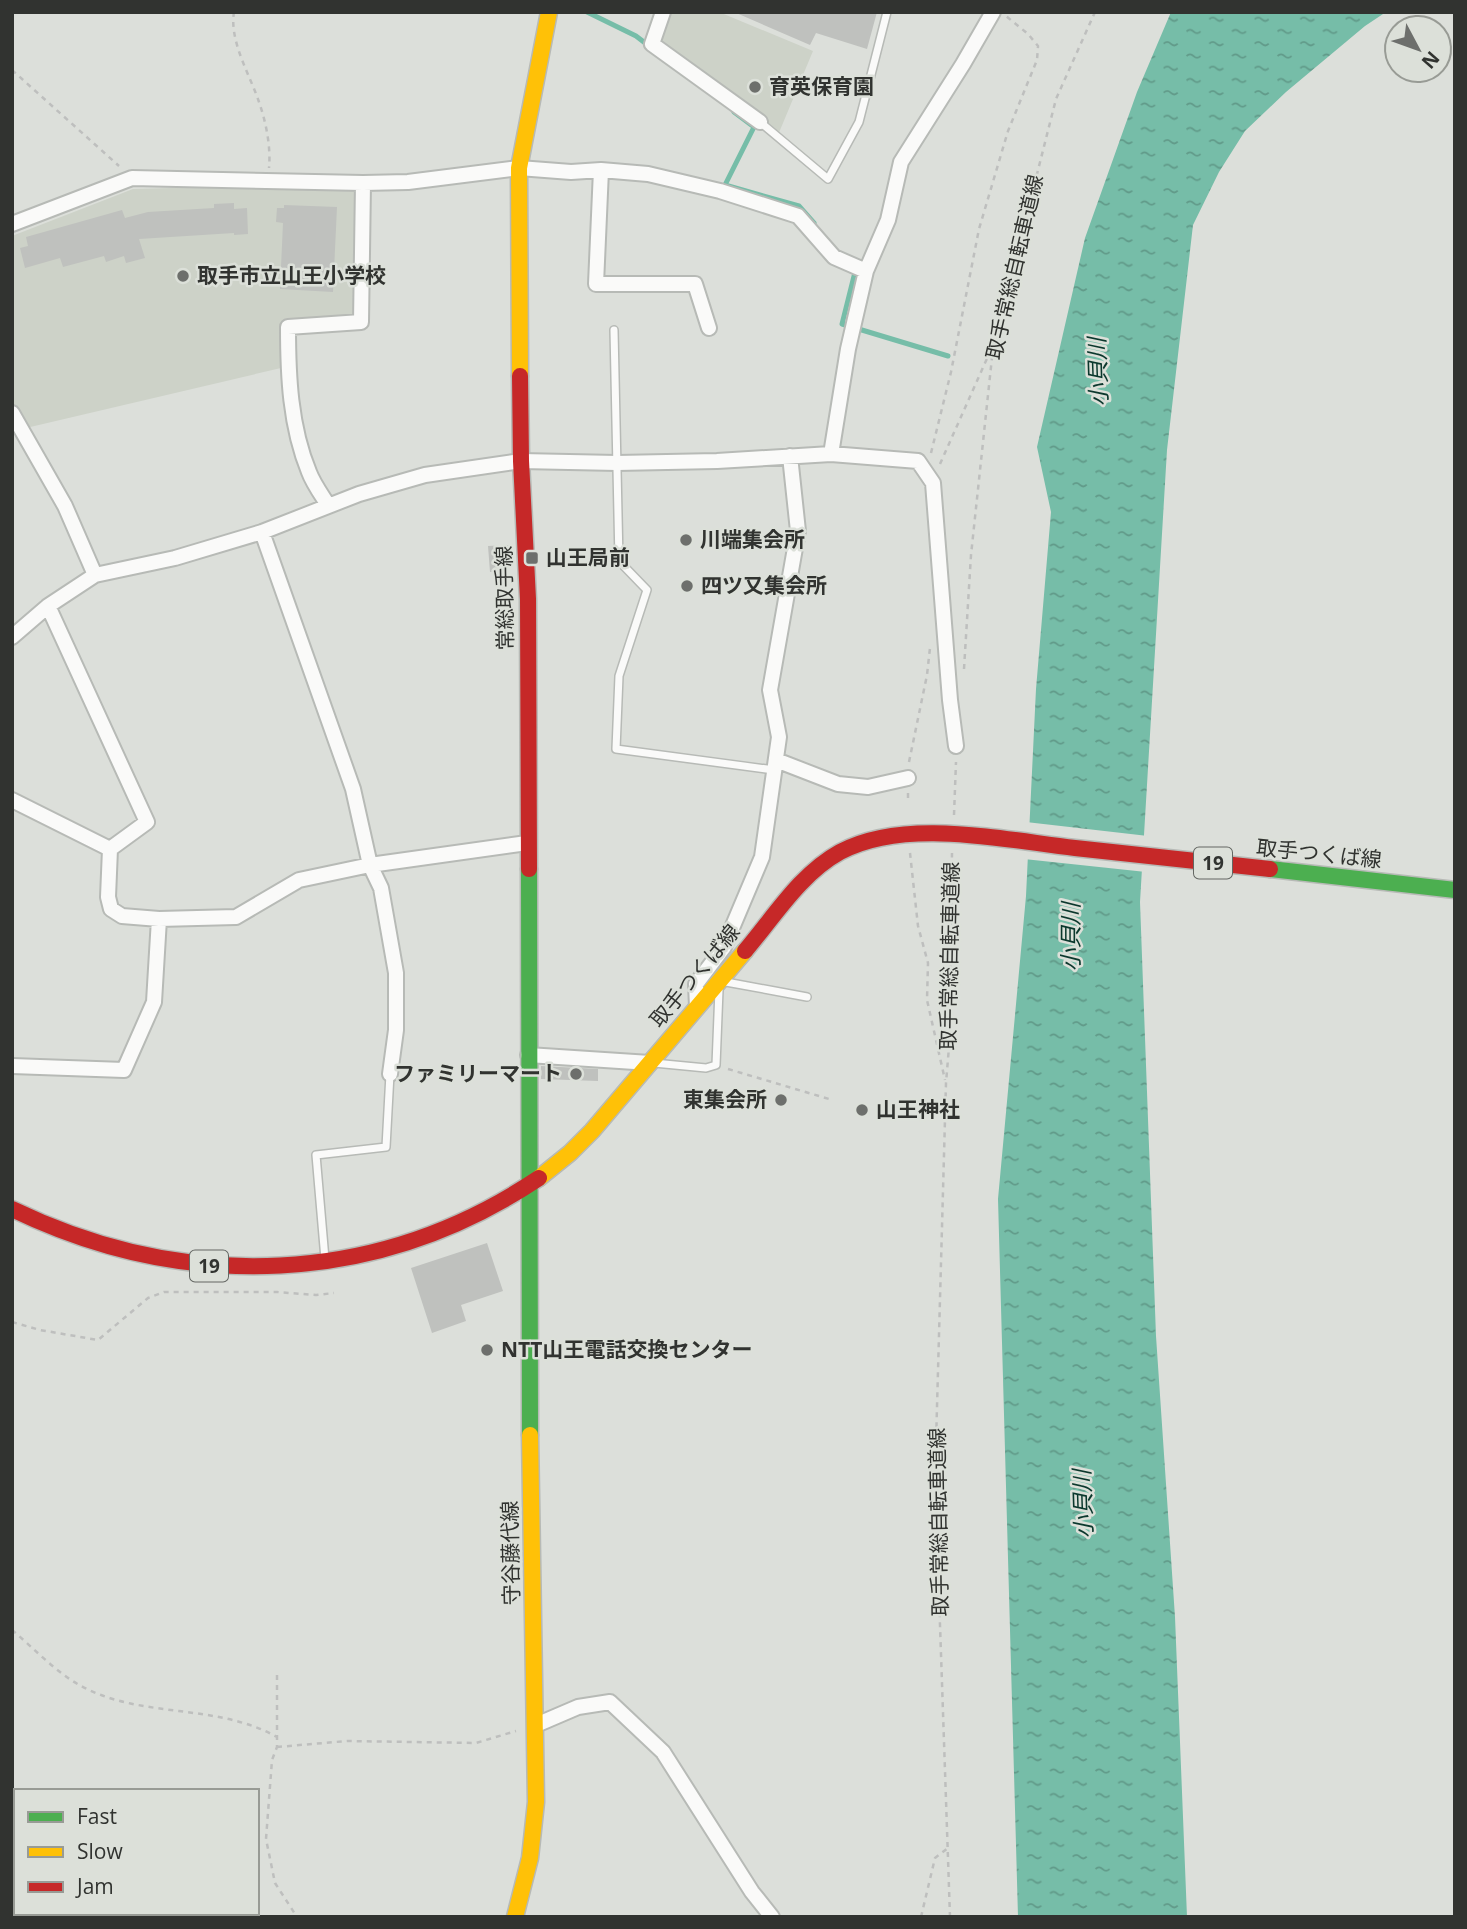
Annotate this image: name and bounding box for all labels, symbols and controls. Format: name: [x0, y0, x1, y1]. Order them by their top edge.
north arrow: [1383, 14, 1453, 84]
text: N: [1416, 46, 1446, 75]
place label: 育英保育園: [769, 72, 874, 100]
marker: 育英保育園: [747, 79, 763, 95]
street label: 取手常総自転車道線: [979, 172, 1049, 362]
place label: 取手市立山王小学校: [197, 261, 386, 289]
marker: 取手市立山王小学校: [175, 268, 191, 284]
water label: 小貝川: [1080, 334, 1114, 407]
place label: 川端集会所: [700, 525, 805, 553]
marker: 川端集会所: [678, 532, 694, 548]
place label: 山王局前: [546, 543, 630, 571]
street label: 常総取手線: [489, 545, 519, 651]
marker: 山王局前: [524, 550, 540, 566]
place label: 四ツ又集会所: [701, 571, 827, 599]
marker: 四ツ又集会所: [679, 578, 695, 594]
street label: 取手つくば線: [1255, 832, 1383, 874]
road number: 19: [1194, 848, 1232, 878]
street label: 取手常総自転車道線: [933, 861, 965, 1051]
water label: 小貝川: [1054, 900, 1086, 972]
street label: 取手つくば線: [643, 918, 745, 1033]
place label: ファミリーマート: [394, 1059, 562, 1087]
marker: ファミリーマート: [568, 1066, 584, 1082]
place label: 東集会所: [683, 1085, 767, 1113]
marker: 東集会所: [773, 1092, 789, 1108]
place label: 山王神社: [876, 1095, 960, 1123]
marker: 山王神社: [854, 1102, 870, 1118]
road number: 19: [190, 1250, 228, 1282]
place label: NTT山王電話交換センター: [501, 1335, 752, 1363]
marker: NTT山王電話交換センター: [479, 1342, 495, 1358]
street label: 取手常総自転車道線: [922, 1427, 954, 1617]
water label: 小貝川: [1065, 1466, 1099, 1539]
street label: 守谷藤代線: [495, 1500, 525, 1606]
legend: [14, 1789, 259, 1915]
text: Fast: [77, 1802, 117, 1830]
text: Slow: [77, 1837, 123, 1865]
text: Jam: [75, 1872, 114, 1900]

